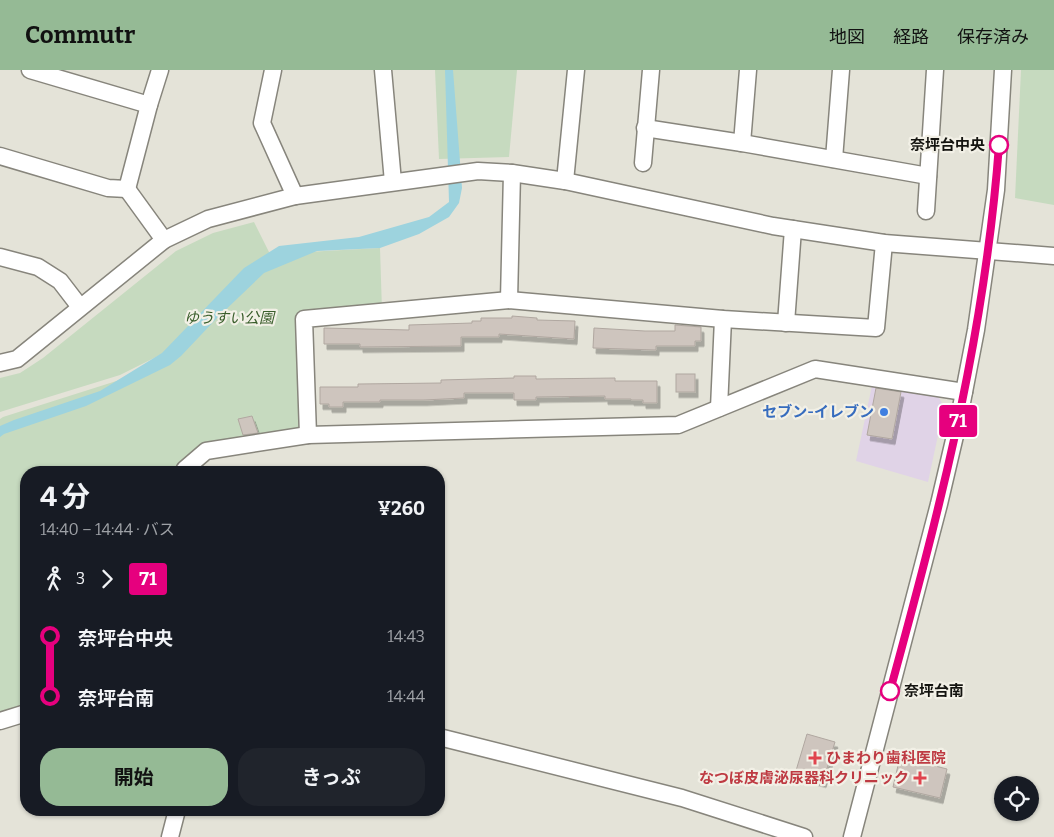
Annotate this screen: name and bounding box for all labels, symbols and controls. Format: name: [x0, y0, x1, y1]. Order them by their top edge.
text: Commutr: [25, 21, 135, 49]
text: 地図: [829, 26, 865, 48]
text: 経路: [893, 26, 929, 48]
text: 保存済み: [957, 26, 1029, 48]
marker: 奈坪台中央: [989, 135, 1009, 155]
place label: 奈坪台中央: [910, 136, 985, 154]
park label: ゆうすい公園: [184, 309, 276, 327]
place label: セブン-イレブン: [762, 403, 874, 421]
line badge: 71: [936, 405, 980, 437]
marker: セブン-イレブン: [878, 406, 890, 418]
text: 71: [949, 410, 967, 432]
text: 4 分: [40, 480, 90, 513]
text: ¥260: [378, 497, 425, 520]
text: 14:40 – 14:44 · バス: [40, 520, 175, 539]
icon: walk: [40, 565, 68, 593]
icon: forward: [93, 565, 121, 593]
text: 71: [139, 568, 157, 590]
text: 3: [76, 569, 85, 588]
text: 奈坪台中央: [78, 627, 173, 650]
text: 14:43: [387, 627, 425, 646]
marker: 奈坪台南: [880, 681, 900, 701]
place label: 奈坪台南: [904, 682, 964, 700]
text: 奈坪台南: [78, 687, 154, 710]
text: 14:44: [387, 687, 425, 706]
button: 開始: [40, 748, 228, 806]
button: きっぷ: [238, 748, 425, 806]
place label: ひまわり歯科医院: [826, 749, 946, 767]
marker: ひまわり歯科医院: [808, 751, 822, 765]
place label: なつぼ皮膚泌尿器科クリニック: [699, 769, 909, 787]
marker: なつぼ皮膚泌尿器科クリニック: [913, 771, 927, 785]
map controls: [994, 776, 1039, 821]
button: locate: [994, 776, 1039, 821]

